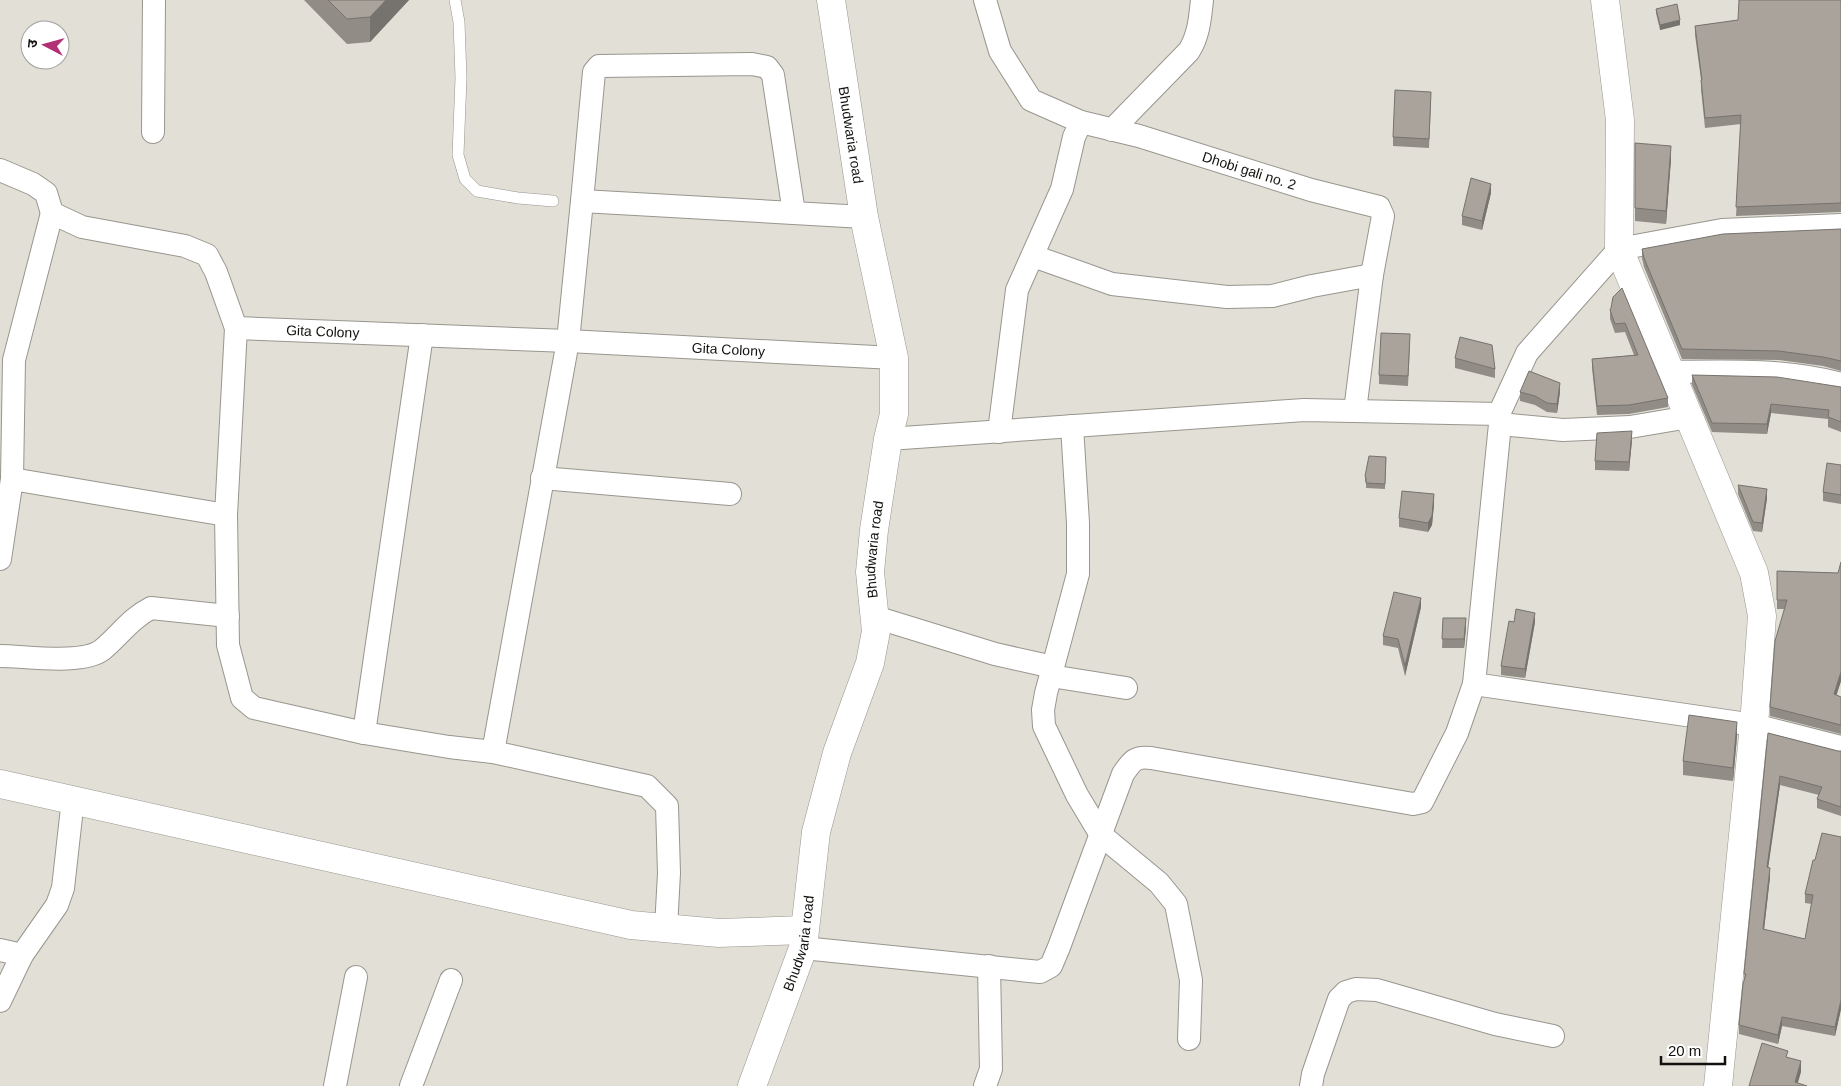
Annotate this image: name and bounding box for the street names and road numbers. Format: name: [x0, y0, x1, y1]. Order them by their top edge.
street label: Bhudwaria road: [835, 85, 867, 185]
street label: Dhobi gali no. 2: [1200, 148, 1298, 193]
street label: Gita Colony: [286, 322, 360, 341]
street label: Gita Colony: [691, 339, 765, 359]
street label: Bhudwaria road: [862, 500, 886, 599]
street label: Bhudwaria road: [780, 894, 817, 993]

